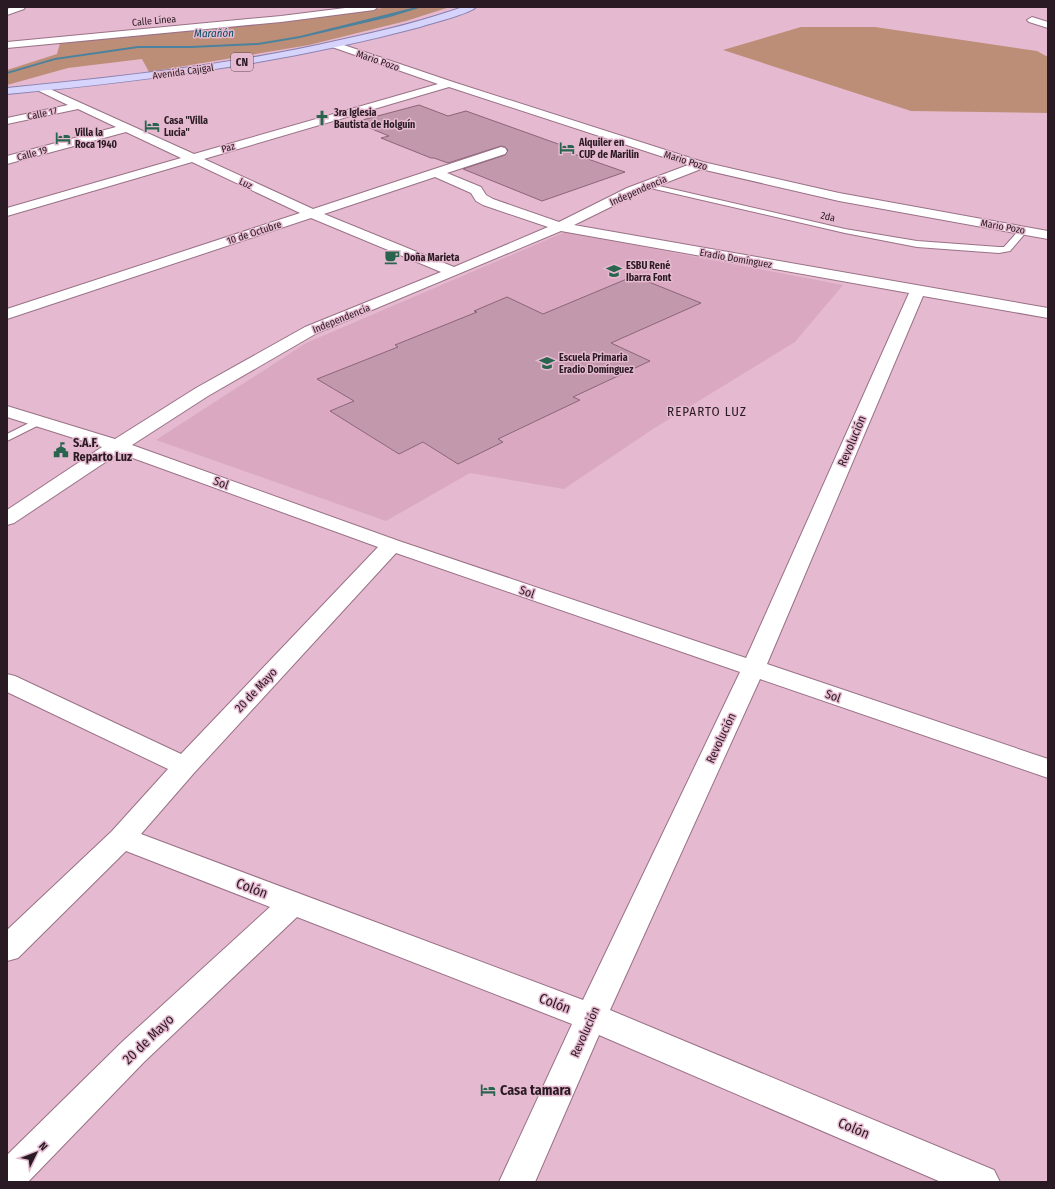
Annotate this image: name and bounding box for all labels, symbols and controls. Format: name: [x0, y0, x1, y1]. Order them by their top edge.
street label: Calle Línea: [131, 12, 177, 29]
water label: Marañón: [194, 27, 234, 40]
street label: Mario Pozo: [354, 48, 401, 74]
road number: CN: [231, 53, 253, 71]
street label: Avenida Cajigal: [152, 62, 215, 82]
street label: Calle 17: [26, 105, 58, 123]
place label: 3ra Iglesia Bautista de Holguín: [333, 107, 415, 131]
church icon: 3ra Iglesia Bautista de Holguín: [313, 109, 331, 127]
place label: Casa "Villa Lucia": [164, 115, 208, 139]
hotel icon: Casa "Villa Lucia": [143, 117, 161, 135]
place label: Villa la Roca 1940: [74, 127, 118, 151]
hotel icon: Villa la Roca 1940: [54, 129, 72, 147]
place label: Alquiler en CUP de Marilin: [578, 137, 639, 161]
hotel icon: Alquiler en CUP de Marilin: [558, 139, 576, 157]
street label: Paz: [220, 140, 236, 156]
street label: Calle 19: [16, 144, 49, 164]
street label: Mario Pozo: [662, 149, 709, 173]
street label: Independencia: [608, 173, 669, 209]
street label: Luz: [237, 176, 254, 192]
street label: 2da: [819, 209, 836, 224]
street label: Mario Pozo: [980, 217, 1026, 237]
street label: 10 de Octubre: [226, 218, 283, 247]
street label: Eradio Domínguez: [699, 246, 773, 271]
cafe icon: Doña Marieta: [383, 248, 401, 266]
place label: Doña Marieta: [404, 252, 459, 264]
place label: ESBU René Ibarra Font: [626, 259, 672, 284]
school or university icon: ESBU René Ibarra Font: [605, 262, 623, 280]
street label: Independencia: [311, 302, 372, 336]
place label: Escuela Primaria Eradio Domínguez: [559, 352, 634, 376]
school or university icon: Escuela Primaria Eradio Domínguez: [538, 354, 556, 372]
district label: REPARTO LUZ: [667, 404, 747, 419]
street label: Revolución: [835, 413, 869, 469]
place label: S.A.F. Reparto Luz: [73, 436, 132, 464]
public building icon: S.A.F. Reparto Luz: [52, 441, 70, 459]
street label: Sol: [211, 474, 231, 492]
street label: Sol: [517, 583, 537, 601]
street label: 20 de Mayo: [232, 665, 280, 715]
street label: Sol: [823, 687, 843, 705]
street label: Revolución: [703, 711, 739, 765]
street label: Colón: [234, 875, 270, 902]
street label: Colón: [537, 990, 573, 1017]
street label: Revolución: [568, 1004, 602, 1060]
street label: 20 de Mayo: [119, 1011, 177, 1068]
hotel icon: Casa tamara: [479, 1081, 497, 1099]
place label: Casa tamara: [500, 1082, 571, 1099]
street label: Colón: [835, 1114, 872, 1143]
north arrow: [16, 1133, 56, 1173]
text: N: [36, 1140, 50, 1153]

